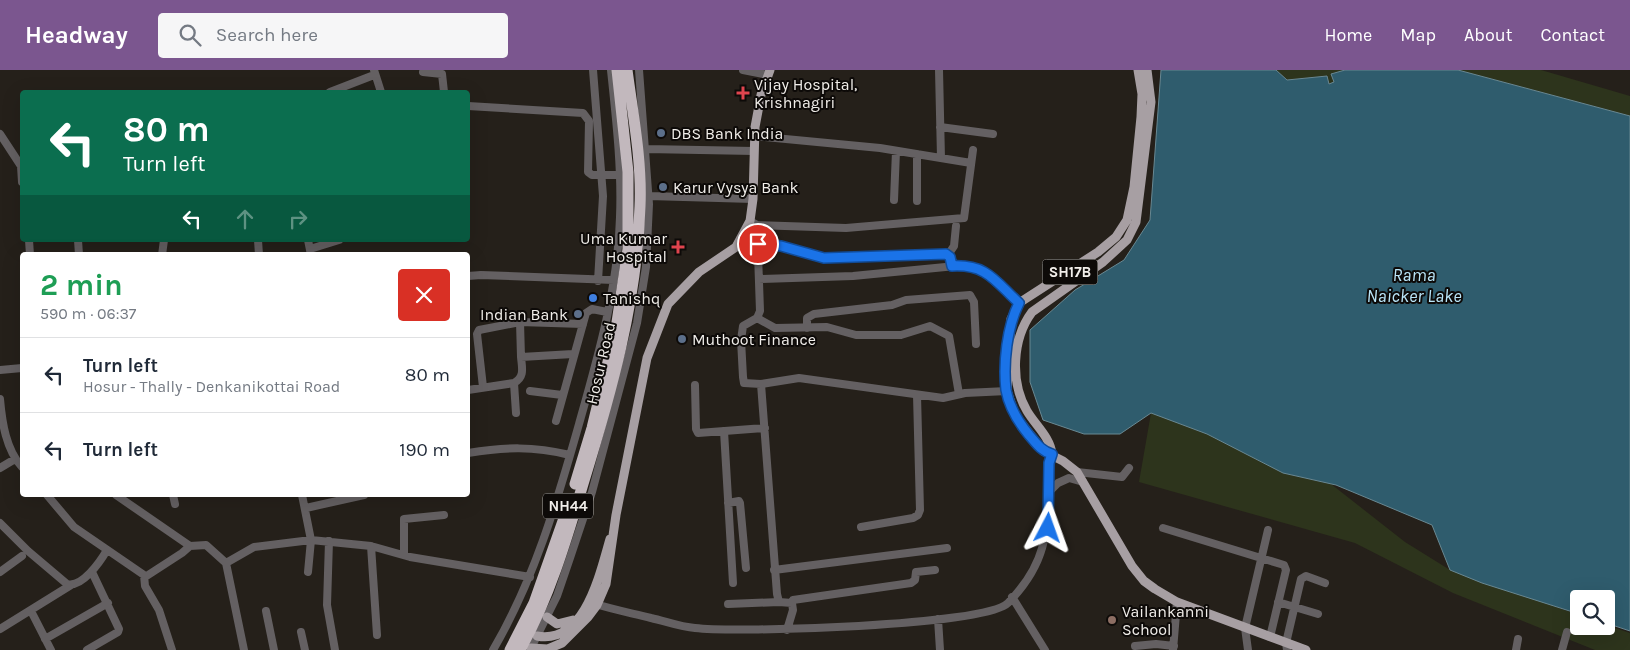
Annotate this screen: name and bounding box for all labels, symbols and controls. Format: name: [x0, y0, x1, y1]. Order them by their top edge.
search box: [158, 13, 508, 58]
text: Headway: [25, 21, 128, 49]
icon: search: [176, 21, 204, 49]
text: Search here: [216, 24, 318, 46]
text: Home: [1324, 24, 1372, 46]
text: Map: [1400, 24, 1436, 46]
text: About: [1464, 24, 1513, 46]
text: Contact: [1541, 24, 1605, 46]
place label: Vijay Hospital, Krishnagiri: [754, 75, 857, 112]
marker: Vijay Hospital, Krishnagiri: [736, 86, 750, 100]
text: 80 m: [123, 109, 210, 150]
icon: left: [40, 110, 105, 175]
place label: DBS Bank India: [671, 124, 783, 143]
marker: DBS Bank India: [655, 127, 667, 139]
text: Turn left: [123, 151, 206, 177]
place label: Karur Vysya Bank: [673, 178, 799, 197]
marker: Karur Vysya Bank: [657, 181, 669, 193]
icon: left: [178, 205, 206, 233]
icon: ahead: [231, 205, 259, 233]
icon: right: [284, 205, 312, 233]
pin: [737, 223, 779, 265]
place label: Uma Kumar Hospital: [580, 229, 667, 266]
icon: arrive: [744, 230, 772, 258]
marker: Uma Kumar Hospital: [671, 240, 685, 254]
road number: SH17B: [1042, 260, 1098, 284]
water label: Rama Naicker Lake: [1367, 264, 1461, 307]
text: 2 min: [40, 267, 123, 303]
button: close: [398, 269, 450, 321]
place label: Tanishq: [603, 289, 660, 308]
marker: Tanishq: [587, 292, 599, 304]
text: 590 m · 06:37: [40, 304, 136, 323]
place label: Indian Bank: [480, 305, 568, 324]
marker: Indian Bank: [572, 308, 584, 320]
street label: Hosur Road: [582, 320, 619, 406]
place label: Muthoot Finance: [692, 330, 816, 349]
marker: Muthoot Finance: [676, 333, 688, 345]
text: Turn left: [83, 355, 158, 377]
icon: left: [40, 361, 68, 389]
text: 80 m: [405, 364, 450, 386]
text: Hosur - Thally - Denkanikottai Road: [83, 377, 340, 396]
icon: left: [40, 436, 68, 464]
text: Turn left: [83, 439, 158, 461]
text: 190 m: [399, 439, 450, 461]
road number: NH44: [543, 494, 593, 518]
position arrow: [1021, 501, 1073, 553]
map controls: [1570, 590, 1615, 635]
button: search: [1570, 590, 1615, 635]
place label: Vailankanni School: [1122, 602, 1209, 639]
marker: Vailankanni School: [1106, 614, 1118, 626]

